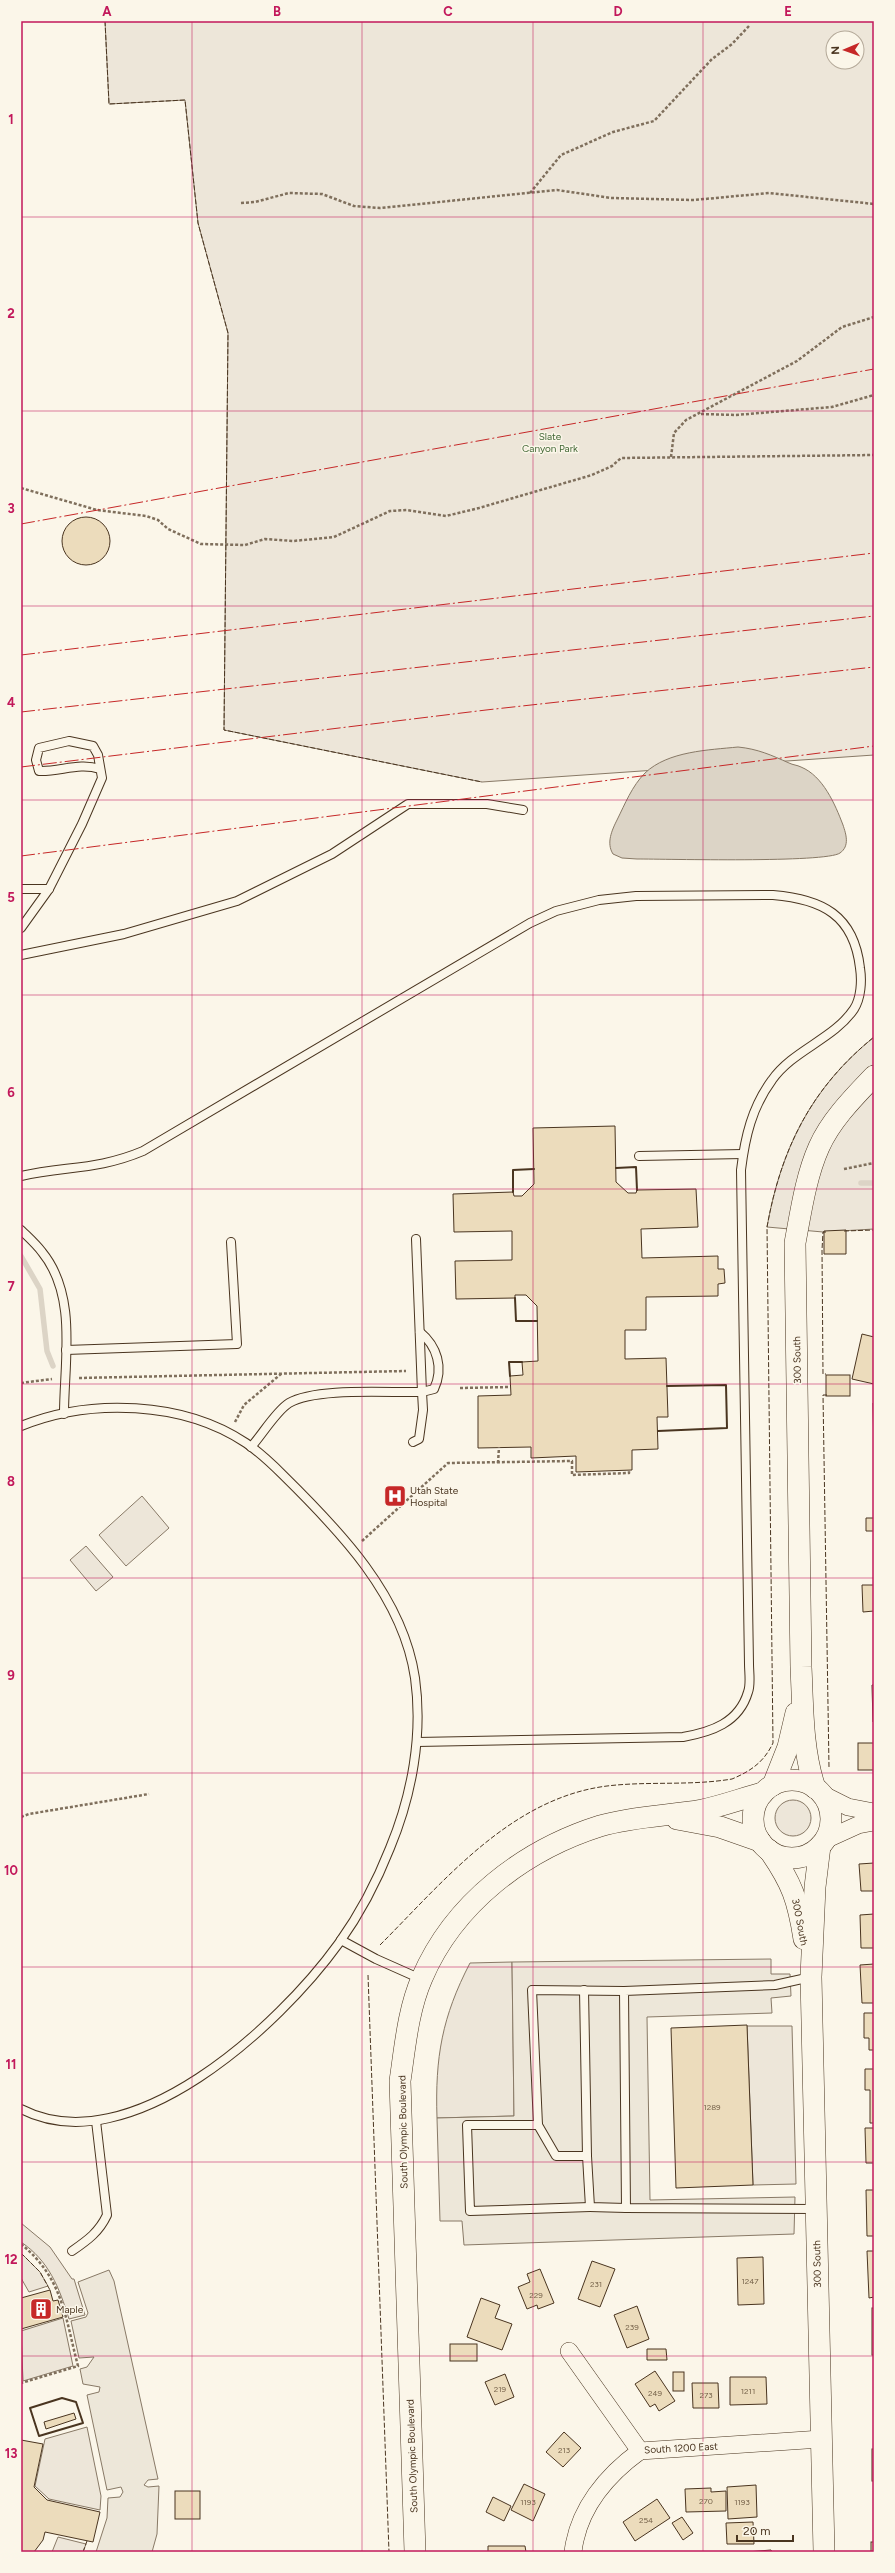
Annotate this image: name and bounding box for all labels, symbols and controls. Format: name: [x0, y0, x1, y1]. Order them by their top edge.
text: A: [102, 4, 112, 19]
text: B: [273, 4, 281, 19]
text: C: [443, 4, 453, 19]
text: D: [613, 4, 623, 19]
text: E: [784, 4, 792, 19]
north arrow: [825, 30, 865, 70]
text: N: [829, 46, 842, 55]
text: 1: [8, 112, 14, 127]
text: 2: [7, 306, 15, 321]
park label: Slate Canyon Park: [522, 430, 578, 455]
text: 3: [7, 501, 15, 516]
text: 4: [7, 695, 15, 710]
text: 5: [7, 890, 15, 905]
text: 6: [7, 1085, 15, 1100]
text: 7: [7, 1279, 15, 1294]
street label: 300 South: [790, 1336, 804, 1384]
text: 8: [7, 1474, 15, 1489]
hospital icon: Utah State Hospital: [382, 1483, 408, 1509]
place label: Utah State Hospital: [410, 1484, 459, 1509]
text: 9: [7, 1668, 15, 1683]
text: 10: [4, 1863, 18, 1878]
street label: 300 South: [789, 1897, 811, 1947]
text: 11: [6, 2057, 16, 2072]
street label: South Olympic Boulevard: [396, 2075, 410, 2189]
house number: 1289: [703, 2102, 721, 2112]
street label: 300 South: [810, 2240, 824, 2288]
text: 12: [4, 2252, 18, 2267]
house number: 1247: [741, 2276, 759, 2286]
house number: 231: [590, 2279, 602, 2289]
house number: 229: [529, 2290, 543, 2300]
building icon: Maple: [28, 2296, 54, 2322]
place label: Maple: [56, 2303, 84, 2316]
house number: 239: [625, 2322, 639, 2332]
house number: 219: [494, 2384, 507, 2394]
house number: 1211: [741, 2386, 755, 2396]
house number: 249: [648, 2388, 662, 2398]
house number: 273: [699, 2390, 713, 2400]
street label: South Olympic Boulevard: [404, 2399, 420, 2513]
street label: South 1200 East: [644, 2440, 718, 2456]
house number: 213: [558, 2445, 570, 2455]
text: 13: [5, 2446, 17, 2461]
house number: 270: [699, 2496, 713, 2506]
house number: 1193: [520, 2497, 536, 2507]
house number: 1193: [734, 2497, 750, 2507]
house number: 254: [639, 2515, 653, 2525]
scale bar: [737, 2517, 793, 2543]
text: 20 m: [743, 2524, 771, 2538]

